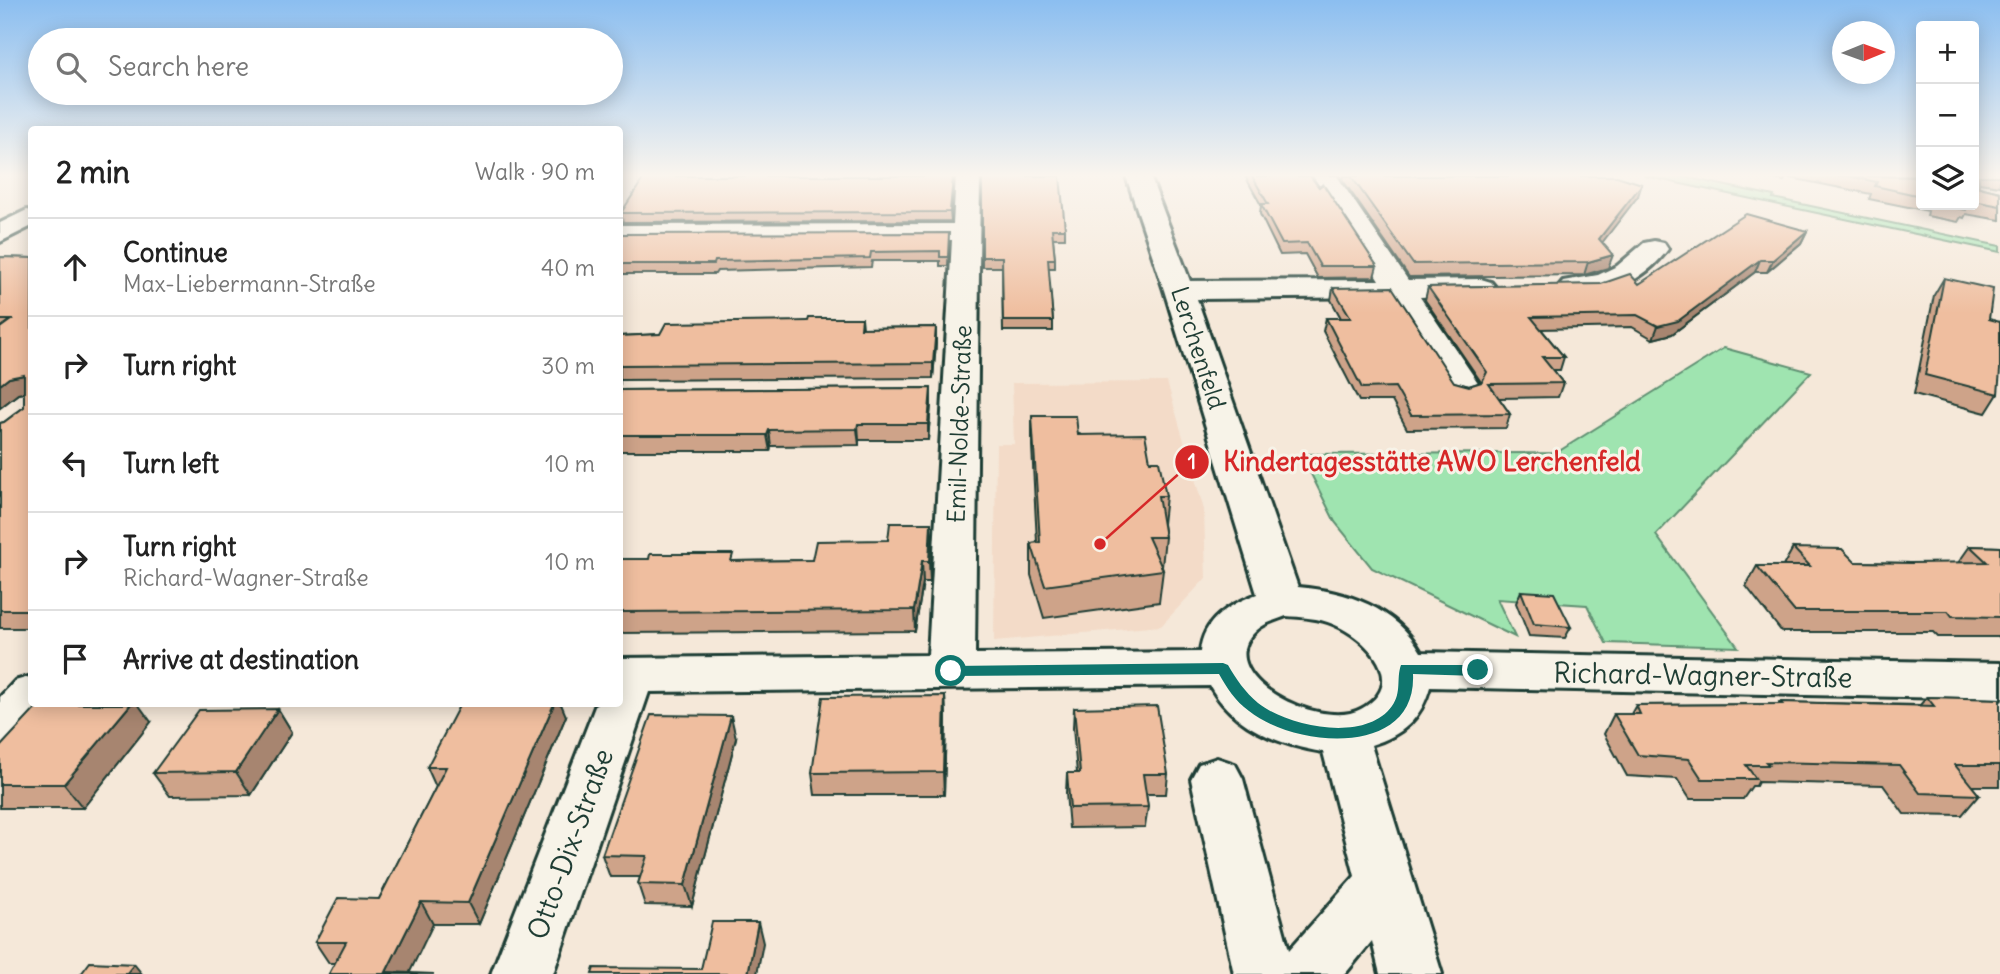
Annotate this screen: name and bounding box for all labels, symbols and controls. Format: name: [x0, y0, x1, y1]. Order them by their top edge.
north arrow: [1832, 21, 1895, 84]
map controls: [1916, 21, 1979, 210]
button: +: [1916, 21, 1979, 84]
search box: [28, 28, 623, 105]
icon: search: [52, 48, 90, 86]
text: Search here: [108, 50, 249, 83]
button: −: [1916, 84, 1979, 147]
button: layers: [1916, 147, 1979, 210]
text: 2 min: [56, 153, 130, 191]
text: Walk · 90 m: [475, 157, 595, 186]
text: Continue: [123, 236, 228, 269]
icon: ahead: [56, 248, 94, 286]
text: 40 m: [541, 253, 595, 282]
text: Max-Liebermann-Straße: [123, 269, 376, 298]
street label: Lerchenfeld: [1165, 283, 1233, 413]
street label: Emil-Nolde-Straße: [941, 324, 977, 523]
icon: right: [56, 346, 94, 384]
text: Turn right: [123, 349, 236, 382]
text: 30 m: [541, 351, 595, 380]
callout: Kindertagesstätte AWO Lerchenfeld: [1174, 438, 1655, 485]
icon: left: [56, 444, 94, 482]
text: Kindertagesstätte AWO Lerchenfeld: [1223, 445, 1641, 478]
text: Turn left: [123, 447, 219, 480]
text: 1: [1188, 448, 1196, 475]
text: 10 m: [545, 449, 595, 478]
text: Turn right: [123, 530, 236, 563]
icon: right: [56, 542, 94, 580]
text: 10 m: [545, 547, 595, 576]
text: Richard-Wagner-Straße: [123, 563, 369, 592]
icon: arrive: [56, 640, 94, 678]
text: Arrive at destination: [123, 643, 359, 676]
route end: [1462, 654, 1493, 685]
street label: Richard-Wagner-Straße: [1553, 654, 1853, 696]
route start: [935, 655, 966, 686]
street label: Otto-Dix-Straße: [519, 744, 621, 944]

